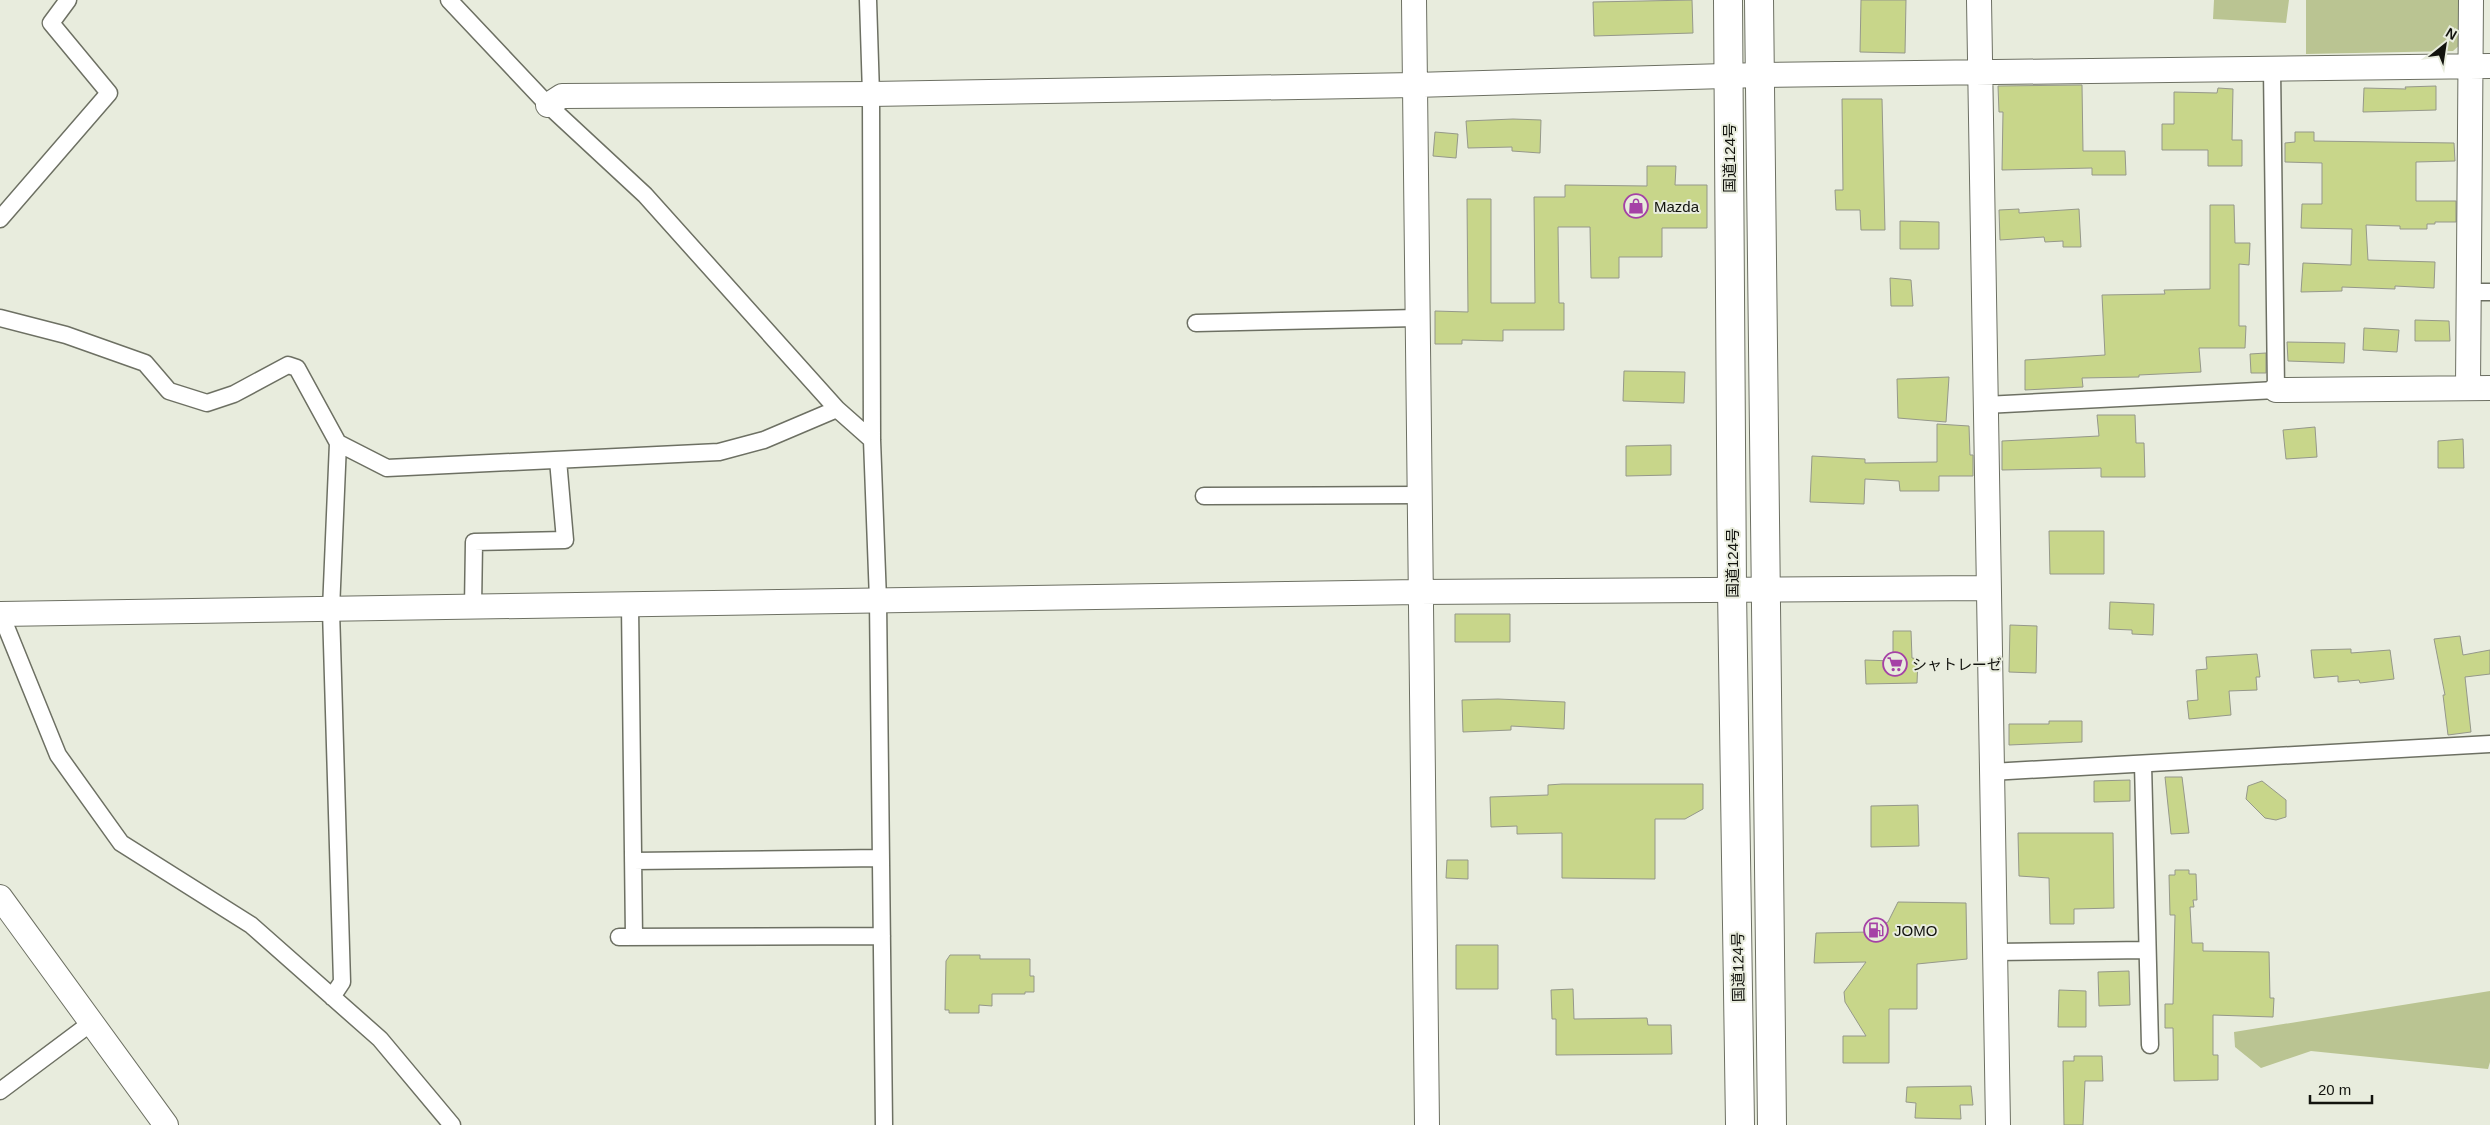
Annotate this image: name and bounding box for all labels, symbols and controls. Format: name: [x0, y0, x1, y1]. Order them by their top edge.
north arrow: [2420, 20, 2470, 70]
text: N: [2443, 24, 2460, 43]
street label: 国道124号: [1721, 123, 1738, 193]
shop icon: Mazda: [1623, 193, 1649, 219]
place label: Mazda: [1654, 198, 1700, 215]
street label: 国道124号: [1724, 528, 1741, 598]
supermarket icon: シャトレーゼ: [1882, 651, 1908, 677]
place label: シャトレーゼ: [1912, 656, 2002, 673]
fuel station icon: JOMO: [1863, 917, 1889, 943]
place label: JOMO: [1894, 922, 1937, 939]
street label: 国道124号: [1729, 932, 1747, 1002]
scale bar: [2310, 1072, 2372, 1104]
text: 20 m: [2318, 1081, 2351, 1098]

